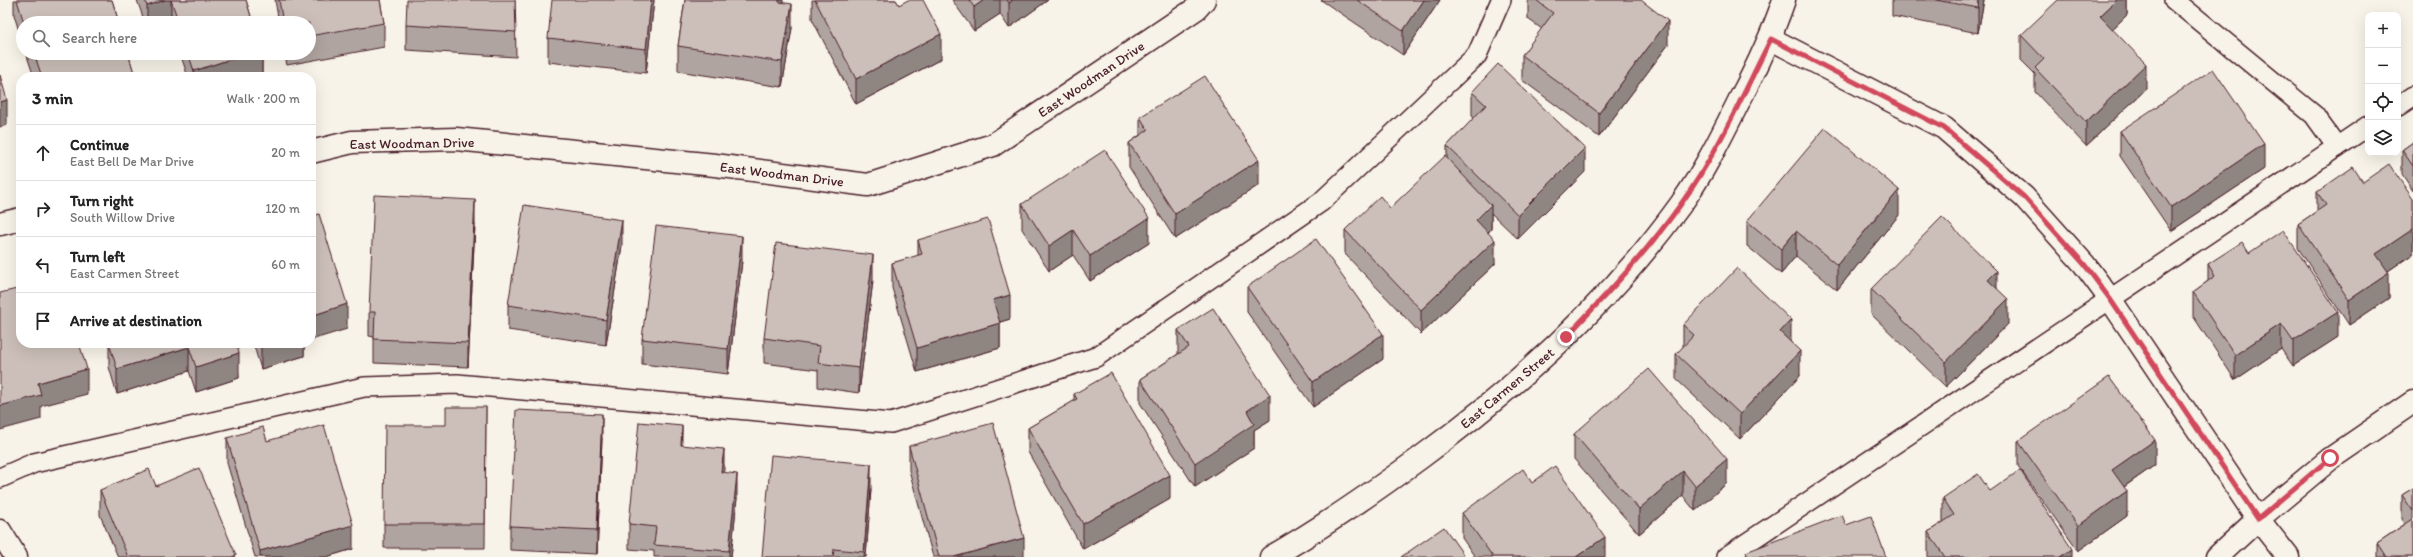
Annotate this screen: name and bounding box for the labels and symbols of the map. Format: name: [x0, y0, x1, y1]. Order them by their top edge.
street label: East Woodman Drive: [1035, 37, 1148, 121]
street label: East Woodman Drive: [349, 134, 475, 153]
street label: East Woodman Drive: [719, 158, 845, 191]
route end: [1557, 328, 1575, 346]
street label: East Carmen Street: [1457, 344, 1558, 433]
route start: [2321, 449, 2339, 467]

